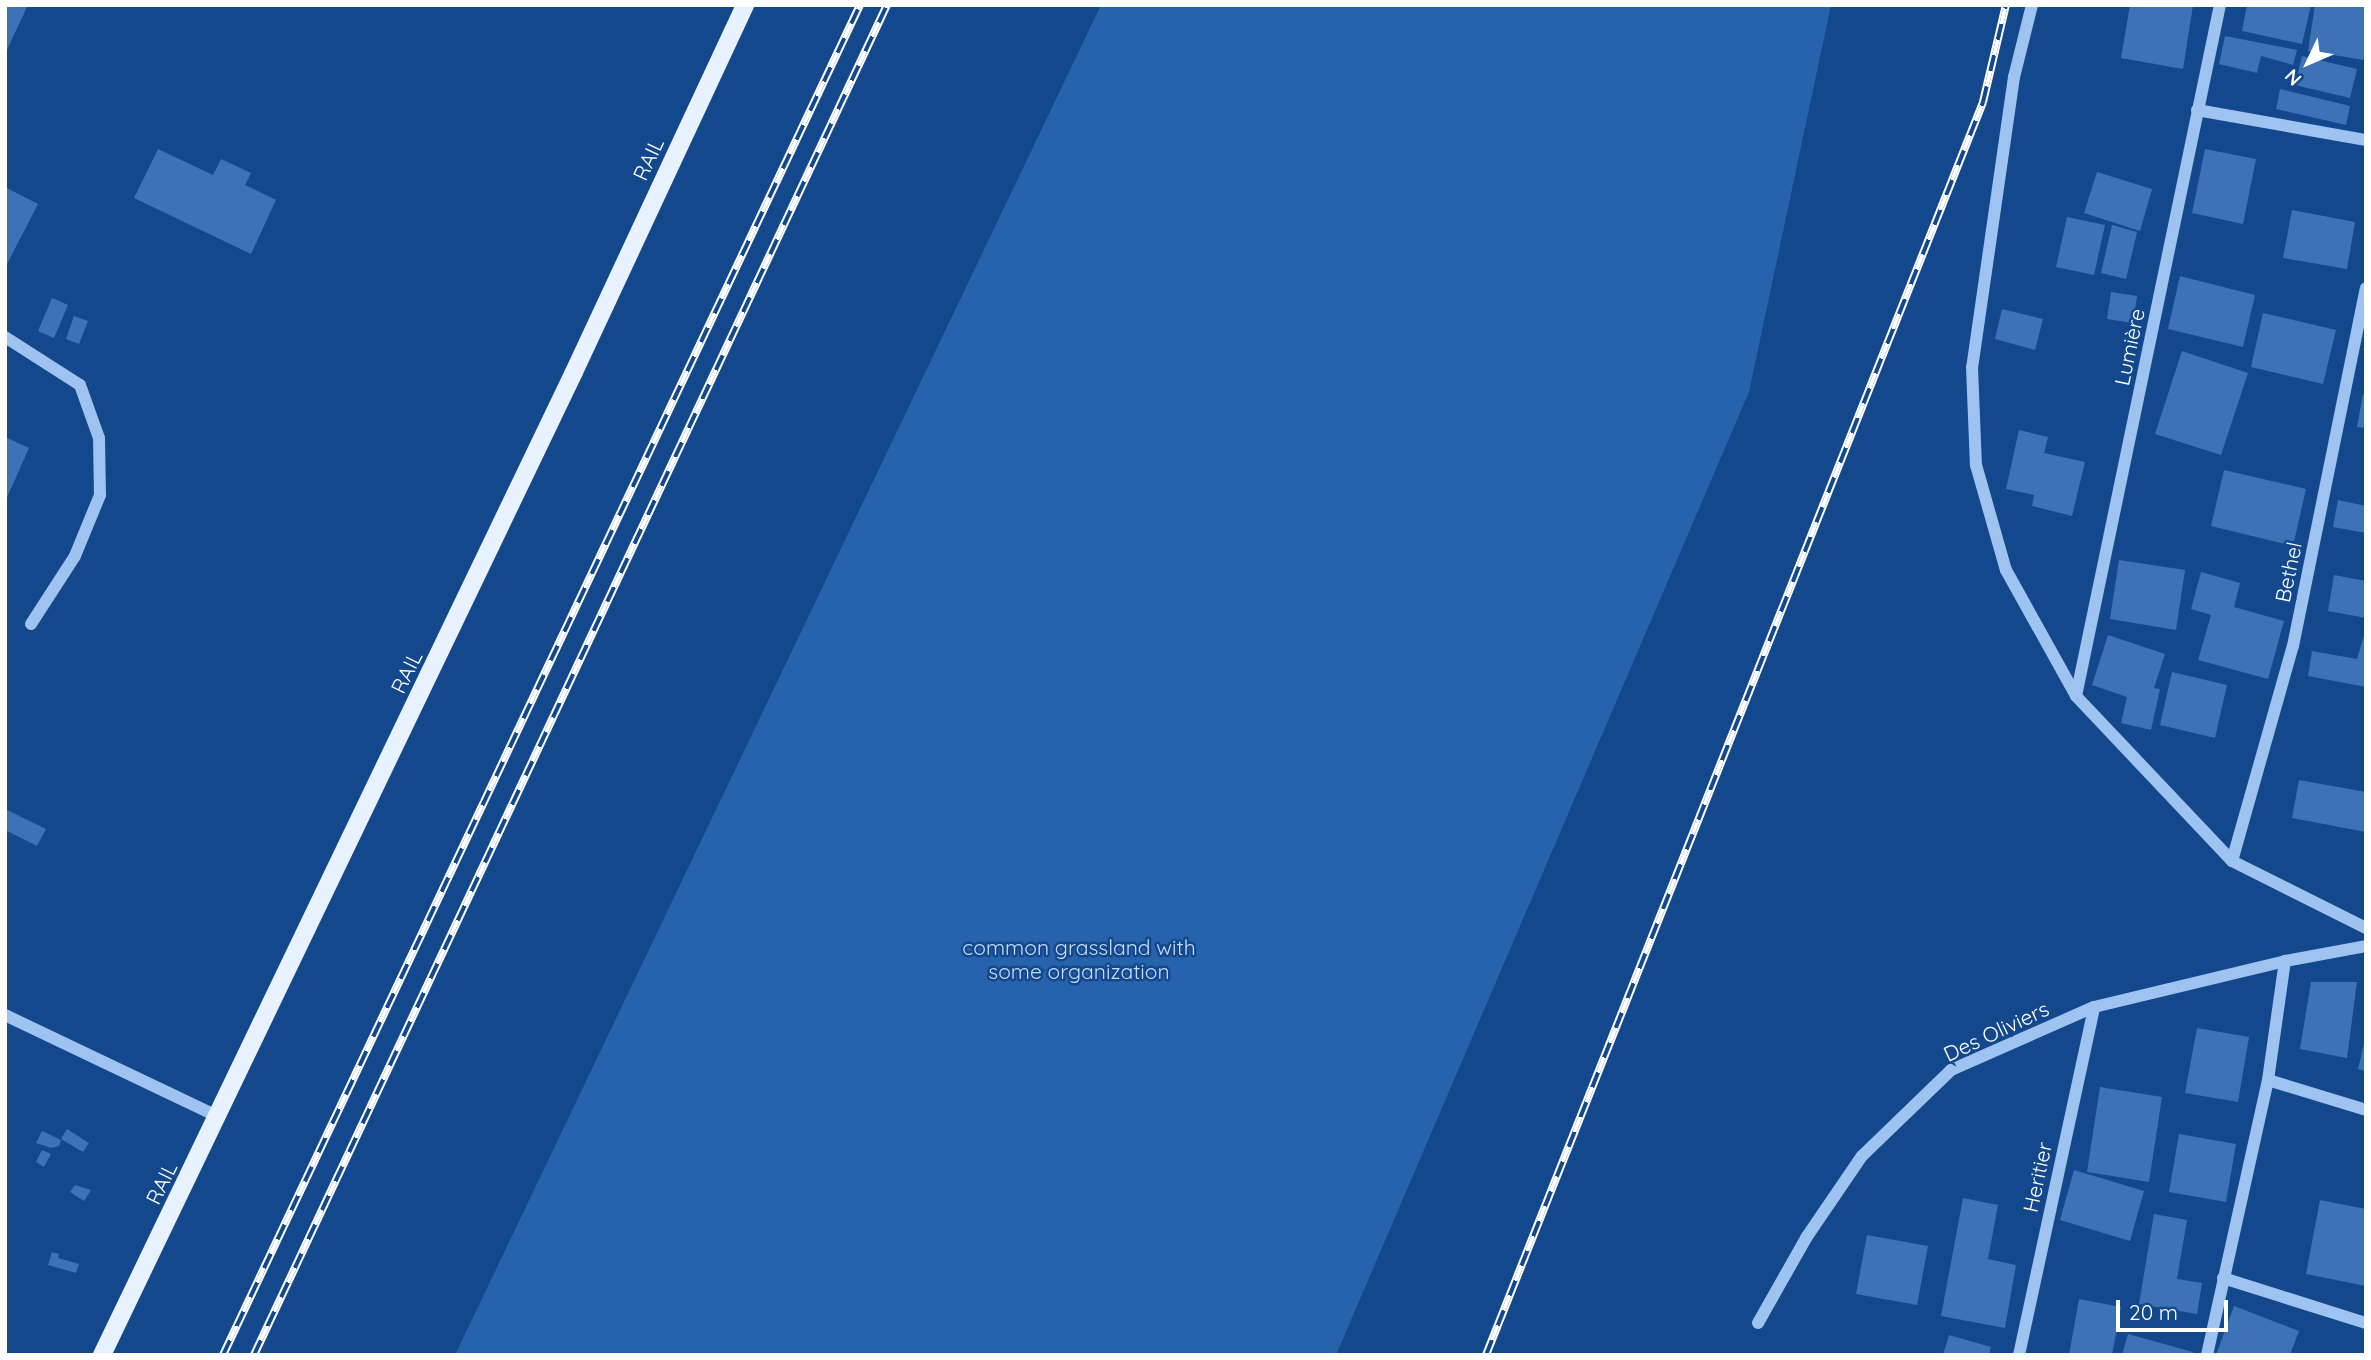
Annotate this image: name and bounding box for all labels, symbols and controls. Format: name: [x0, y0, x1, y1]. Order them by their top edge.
north arrow: [2273, 28, 2343, 98]
text: N: [2279, 64, 2306, 91]
street label: RAIL: [627, 134, 669, 184]
street label: Lumière: [2109, 306, 2149, 388]
street label: Bethel: [2269, 539, 2307, 605]
street label: RAIL: [385, 647, 427, 697]
park label: common grassland with some organization: [962, 934, 1196, 984]
street label: Des Oliviers: [1939, 996, 2053, 1066]
street label: Heritier: [2017, 1140, 2057, 1214]
street label: RAIL: [140, 1158, 182, 1208]
scale bar: [2119, 1286, 2231, 1330]
text: 20 m: [2129, 1299, 2178, 1325]

